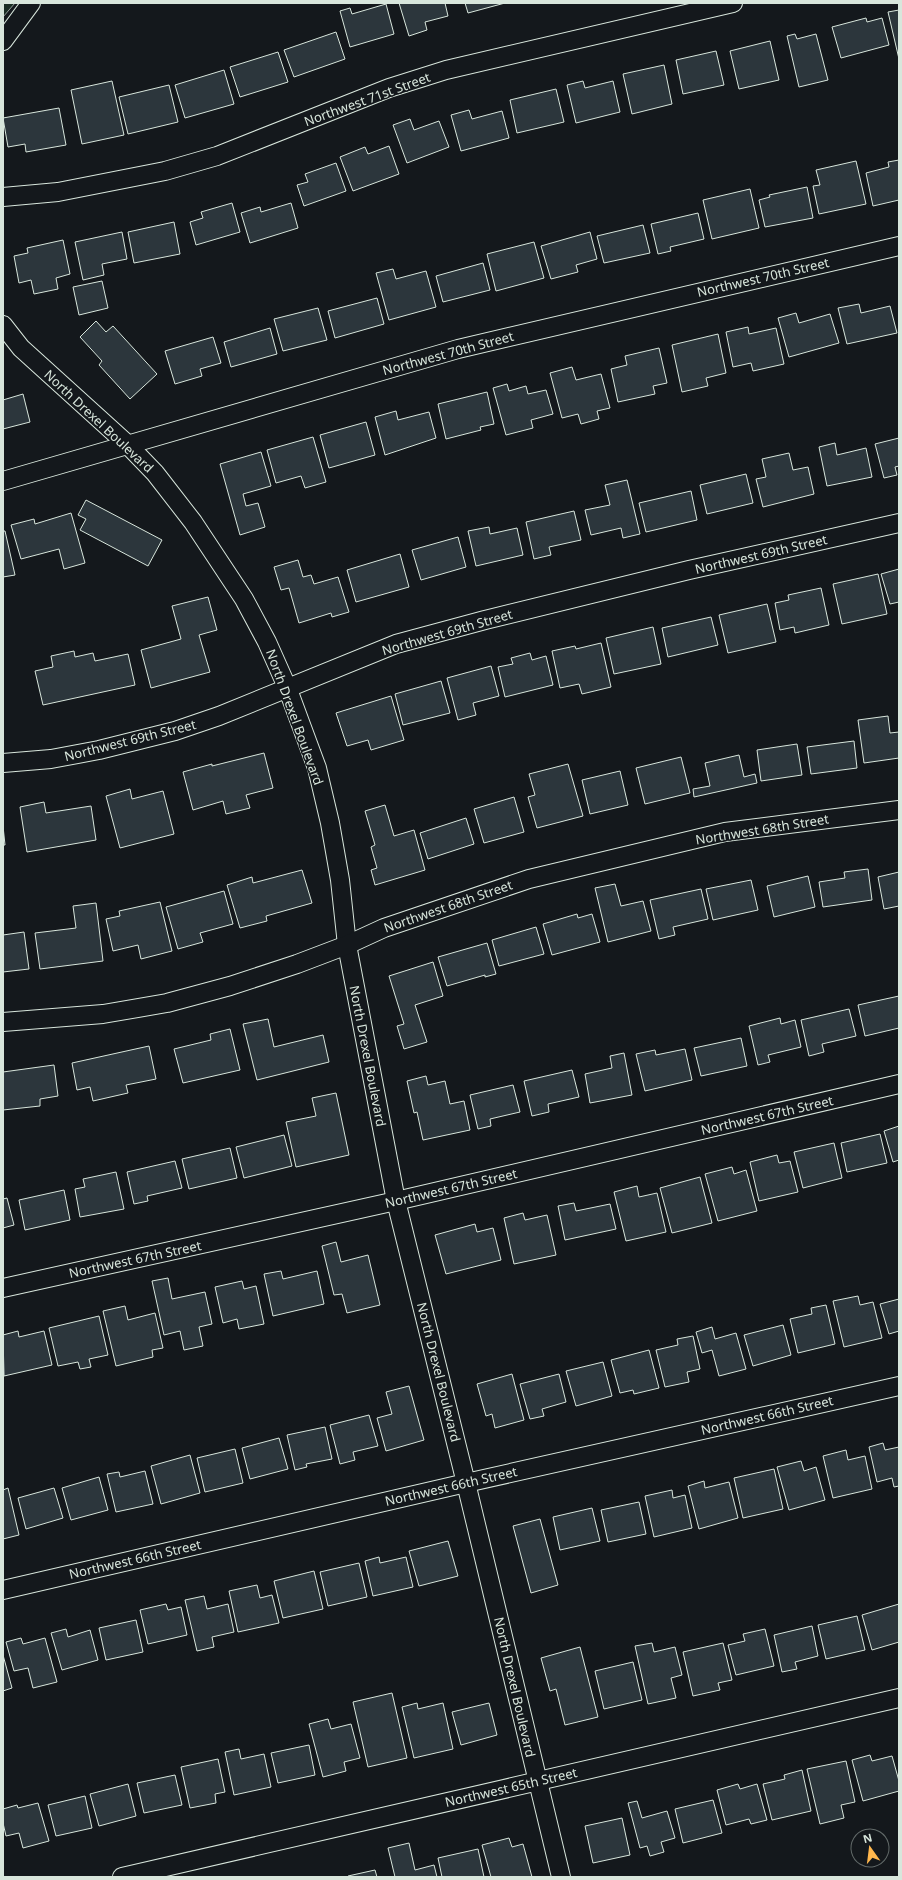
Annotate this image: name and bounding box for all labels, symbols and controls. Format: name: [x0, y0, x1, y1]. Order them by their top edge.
street label: Northwest 71st Street: [301, 68, 433, 130]
street label: Northwest 70th Street: [695, 253, 831, 301]
street label: Northwest 70th Street: [380, 327, 516, 379]
street label: North Drexel Boulevard: [40, 366, 158, 476]
street label: Northwest 69th Street: [693, 530, 829, 578]
street label: Northwest 69th Street: [380, 605, 515, 659]
street label: North Drexel Boulevard: [262, 647, 328, 787]
street label: Northwest 69th Street: [62, 715, 198, 765]
street label: Northwest 68th Street: [694, 810, 830, 848]
street label: Northwest 68th Street: [381, 875, 515, 936]
street label: North Drexel Boulevard: [345, 984, 391, 1128]
street label: Northwest 67th Street: [699, 1091, 835, 1139]
street label: Northwest 67th Street: [383, 1164, 519, 1212]
street label: Northwest 67th Street: [67, 1236, 203, 1282]
street label: North Drexel Boulevard: [413, 1300, 465, 1444]
street label: Northwest 66th Street: [699, 1391, 835, 1439]
street label: Northwest 66th Street: [383, 1462, 519, 1510]
street label: Northwest 66th Street: [67, 1535, 203, 1583]
street label: North Drexel Boulevard: [490, 1615, 540, 1759]
street label: Northwest 65th Street: [443, 1763, 579, 1811]
north arrow: [850, 1828, 890, 1868]
text: N: [861, 1829, 874, 1846]

